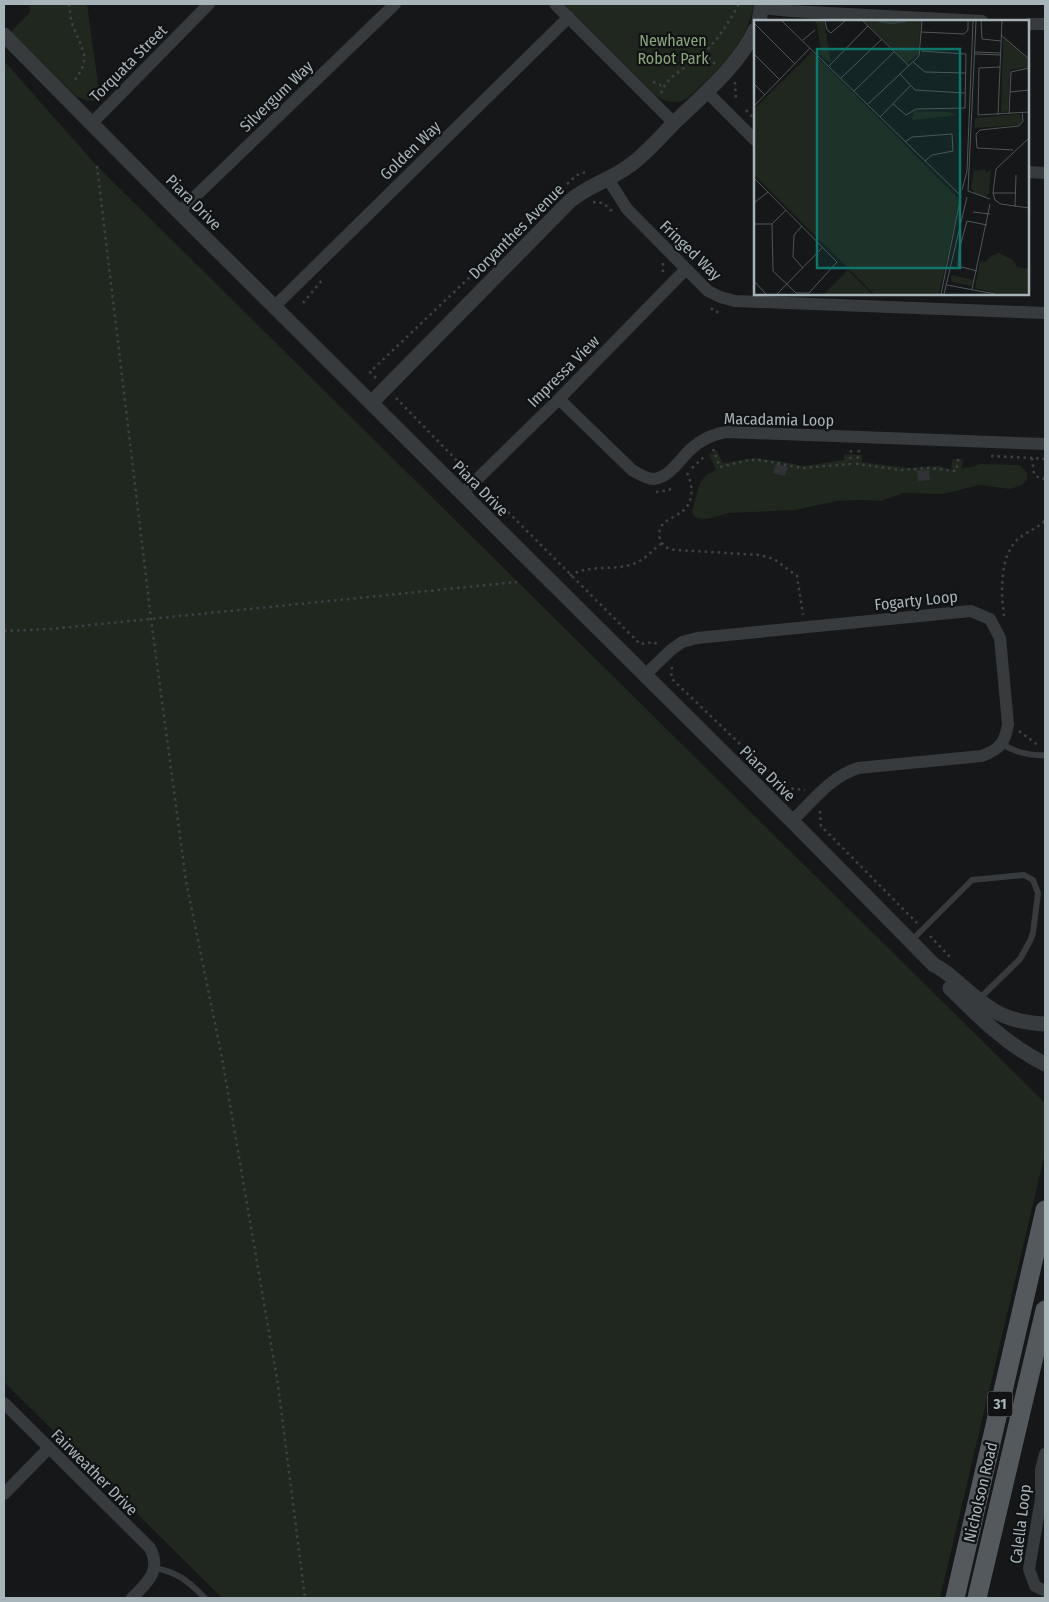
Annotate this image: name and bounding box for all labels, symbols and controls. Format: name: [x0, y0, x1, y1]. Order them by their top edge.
street label: Torquata Street: [86, 20, 171, 106]
inset map: [754, 20, 1029, 295]
park label: Newhaven Robot Park: [637, 31, 709, 68]
street label: Silvergum Way: [236, 56, 318, 136]
street label: Golden Way: [376, 116, 445, 184]
street label: Piara Drive: [162, 171, 225, 234]
street label: Doryanthes Avenue: [465, 180, 568, 283]
street label: Fringed Way: [656, 216, 726, 285]
street label: Impressa View: [524, 331, 604, 411]
street label: Macadamia Loop: [724, 409, 834, 430]
street label: Piara Drive: [449, 457, 512, 520]
street label: Fogarty Loop: [873, 587, 959, 614]
street label: Piara Drive: [736, 742, 799, 805]
road number: 31: [988, 1392, 1012, 1416]
street label: Fairweather Drive: [47, 1425, 142, 1520]
street label: Nicholson Road: [960, 1440, 1001, 1544]
street label: Calella Loop: [1006, 1483, 1035, 1565]

